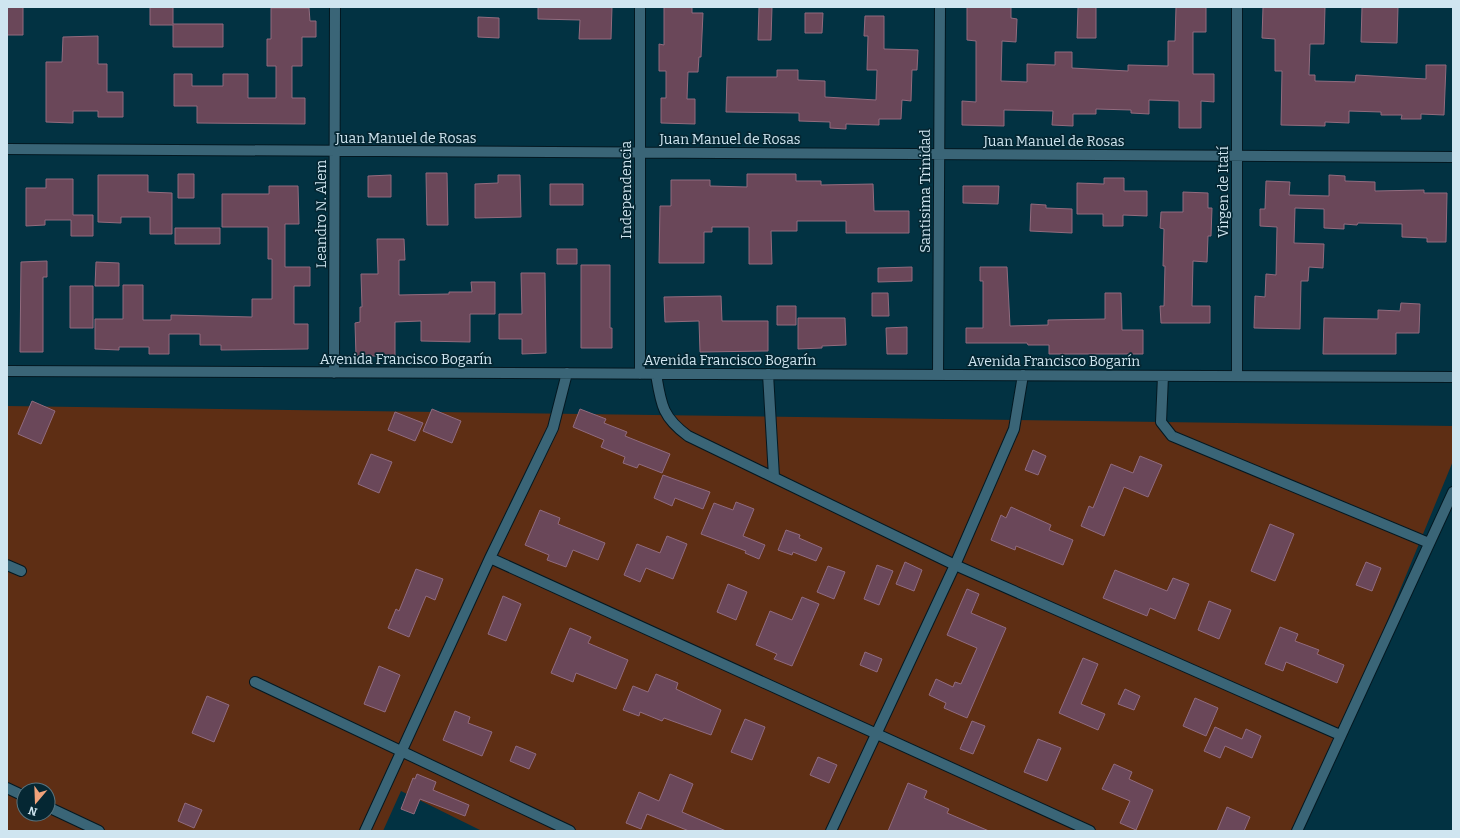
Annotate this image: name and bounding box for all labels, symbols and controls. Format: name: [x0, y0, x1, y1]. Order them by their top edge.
street label: Santisima Trinidad: [917, 129, 934, 253]
street label: Juan Manuel de Rosas: [334, 130, 477, 147]
street label: Juan Manuel de Rosas: [658, 131, 801, 148]
street label: Juan Manuel de Rosas: [982, 133, 1125, 150]
street label: Independencia: [618, 141, 635, 239]
street label: Virgen de Itatí: [1215, 145, 1232, 238]
street label: Leandro N. Alem: [313, 159, 330, 268]
street label: Avenida Francisco Bogarín: [320, 351, 492, 368]
street label: Avenida Francisco Bogarín: [644, 352, 816, 369]
street label: Avenida Francisco Bogarín: [968, 353, 1140, 370]
north arrow: [16, 782, 56, 822]
text: N: [26, 803, 39, 819]

